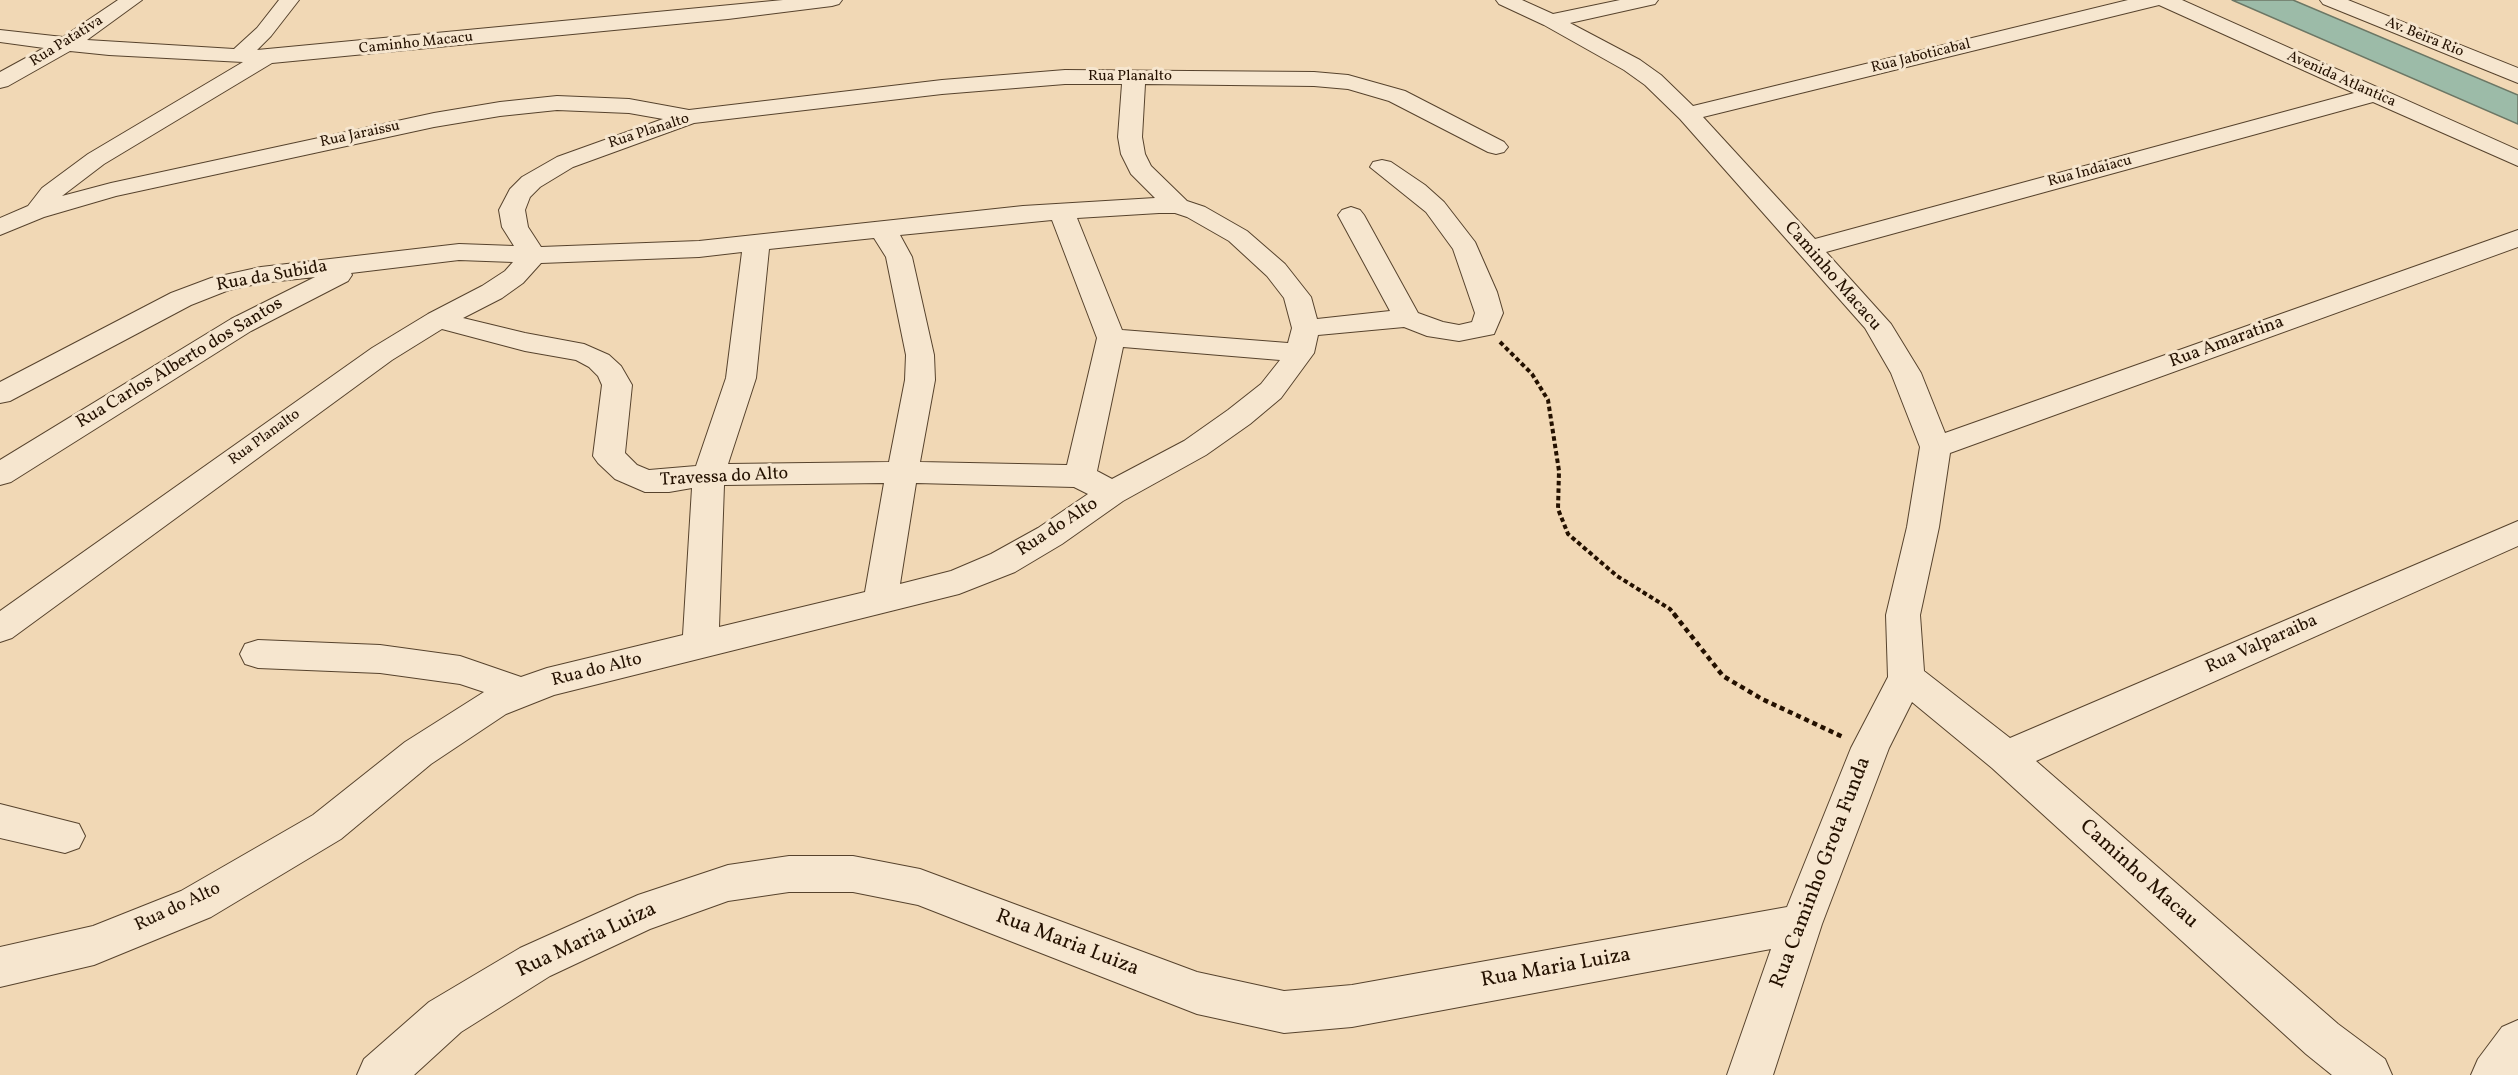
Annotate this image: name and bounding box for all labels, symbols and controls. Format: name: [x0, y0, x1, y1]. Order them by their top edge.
street label: Rua Patativa: [27, 12, 107, 72]
street label: Av. Beira Rio: [2382, 14, 2466, 62]
street label: Caminho Macacu: [358, 29, 474, 59]
street label: Rua Jaboticabal: [1869, 36, 1973, 78]
street label: Avenida Atlantica: [2284, 48, 2398, 112]
street label: Rua Planalto: [1088, 68, 1172, 86]
street label: Rua Planalto: [606, 110, 692, 154]
street label: Rua Jaraissu: [318, 118, 402, 152]
street label: Rua Indaiacu: [2046, 152, 2134, 192]
street label: Caminho Macacu: [1779, 218, 1885, 336]
street label: Rua da Subida: [215, 257, 329, 297]
street label: Rua Carlos Alberto dos Santos: [73, 294, 287, 434]
street label: Rua Amaratina: [2167, 312, 2287, 374]
street label: Rua Planalto: [226, 406, 304, 470]
street label: Travessa do Alto: [659, 464, 789, 492]
street label: Rua do Alto: [1013, 494, 1103, 562]
street label: Rua Valparaiba: [2203, 611, 2321, 679]
street label: Rua do Alto: [550, 649, 644, 693]
street label: Rua Caminho Grota Funda: [1766, 754, 1878, 992]
street label: Caminho Macau: [2073, 815, 2203, 935]
street label: Rua do Alto: [132, 879, 224, 937]
street label: Rua Maria Luiza: [513, 898, 661, 984]
street label: Rua Maria Luiza: [992, 905, 1142, 983]
street label: Rua Maria Luiza: [1479, 943, 1633, 995]

